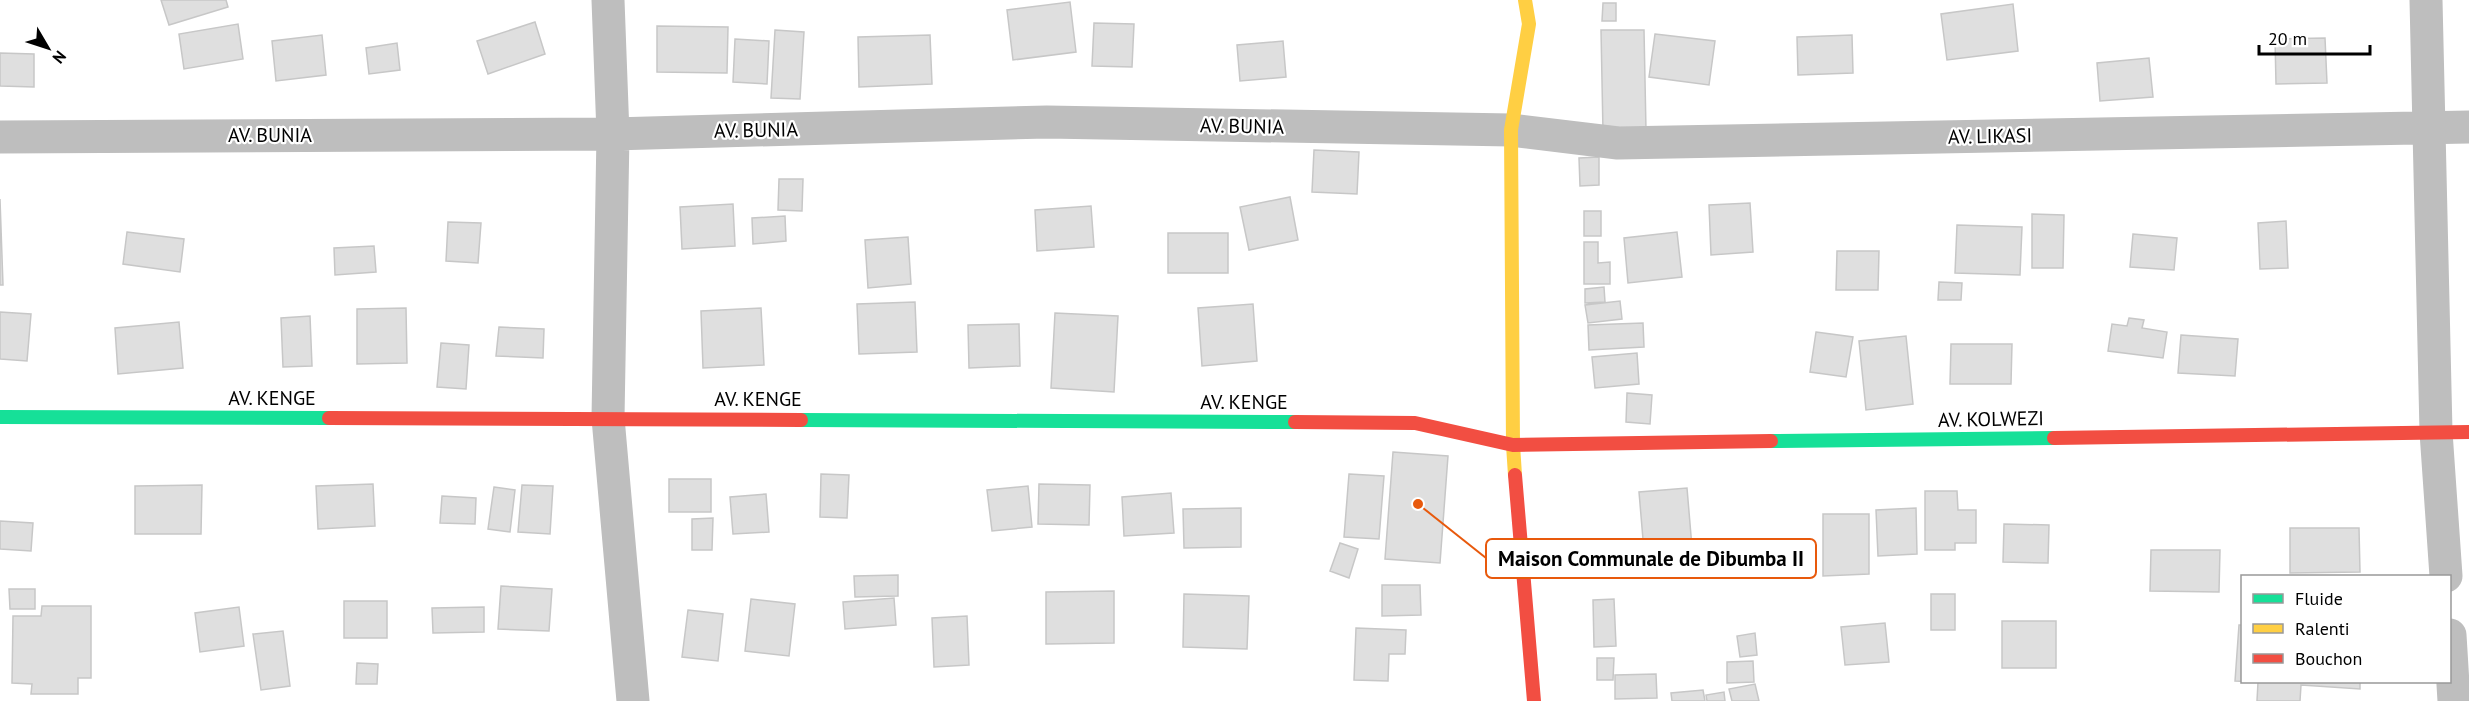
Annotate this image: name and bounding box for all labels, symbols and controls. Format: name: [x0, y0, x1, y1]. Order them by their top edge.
north arrow: [18, 18, 78, 78]
scale bar: [2259, 18, 2370, 56]
text: 20 m: [2268, 27, 2307, 50]
text: N: [49, 47, 71, 68]
street label: AV. BUNIA: [1200, 112, 1285, 140]
street label: AV. BUNIA: [714, 116, 799, 144]
street label: AV. BUNIA: [228, 122, 312, 148]
street label: AV. LIKASI: [1948, 122, 2032, 150]
street label: AV. KENGE: [228, 385, 316, 411]
street label: AV. KENGE: [714, 386, 802, 412]
street label: AV. KENGE: [1200, 389, 1288, 415]
street label: AV. KOLWEZI: [1938, 405, 2044, 433]
callout: Maison Communale de Dibumba II: [1486, 539, 1816, 578]
text: Maison Communale de Dibumba II: [1498, 545, 1804, 572]
legend: [2241, 575, 2451, 683]
text: Fluide: [2295, 587, 2343, 610]
text: Ralenti: [2295, 617, 2350, 640]
text: Bouchon: [2295, 647, 2362, 670]

